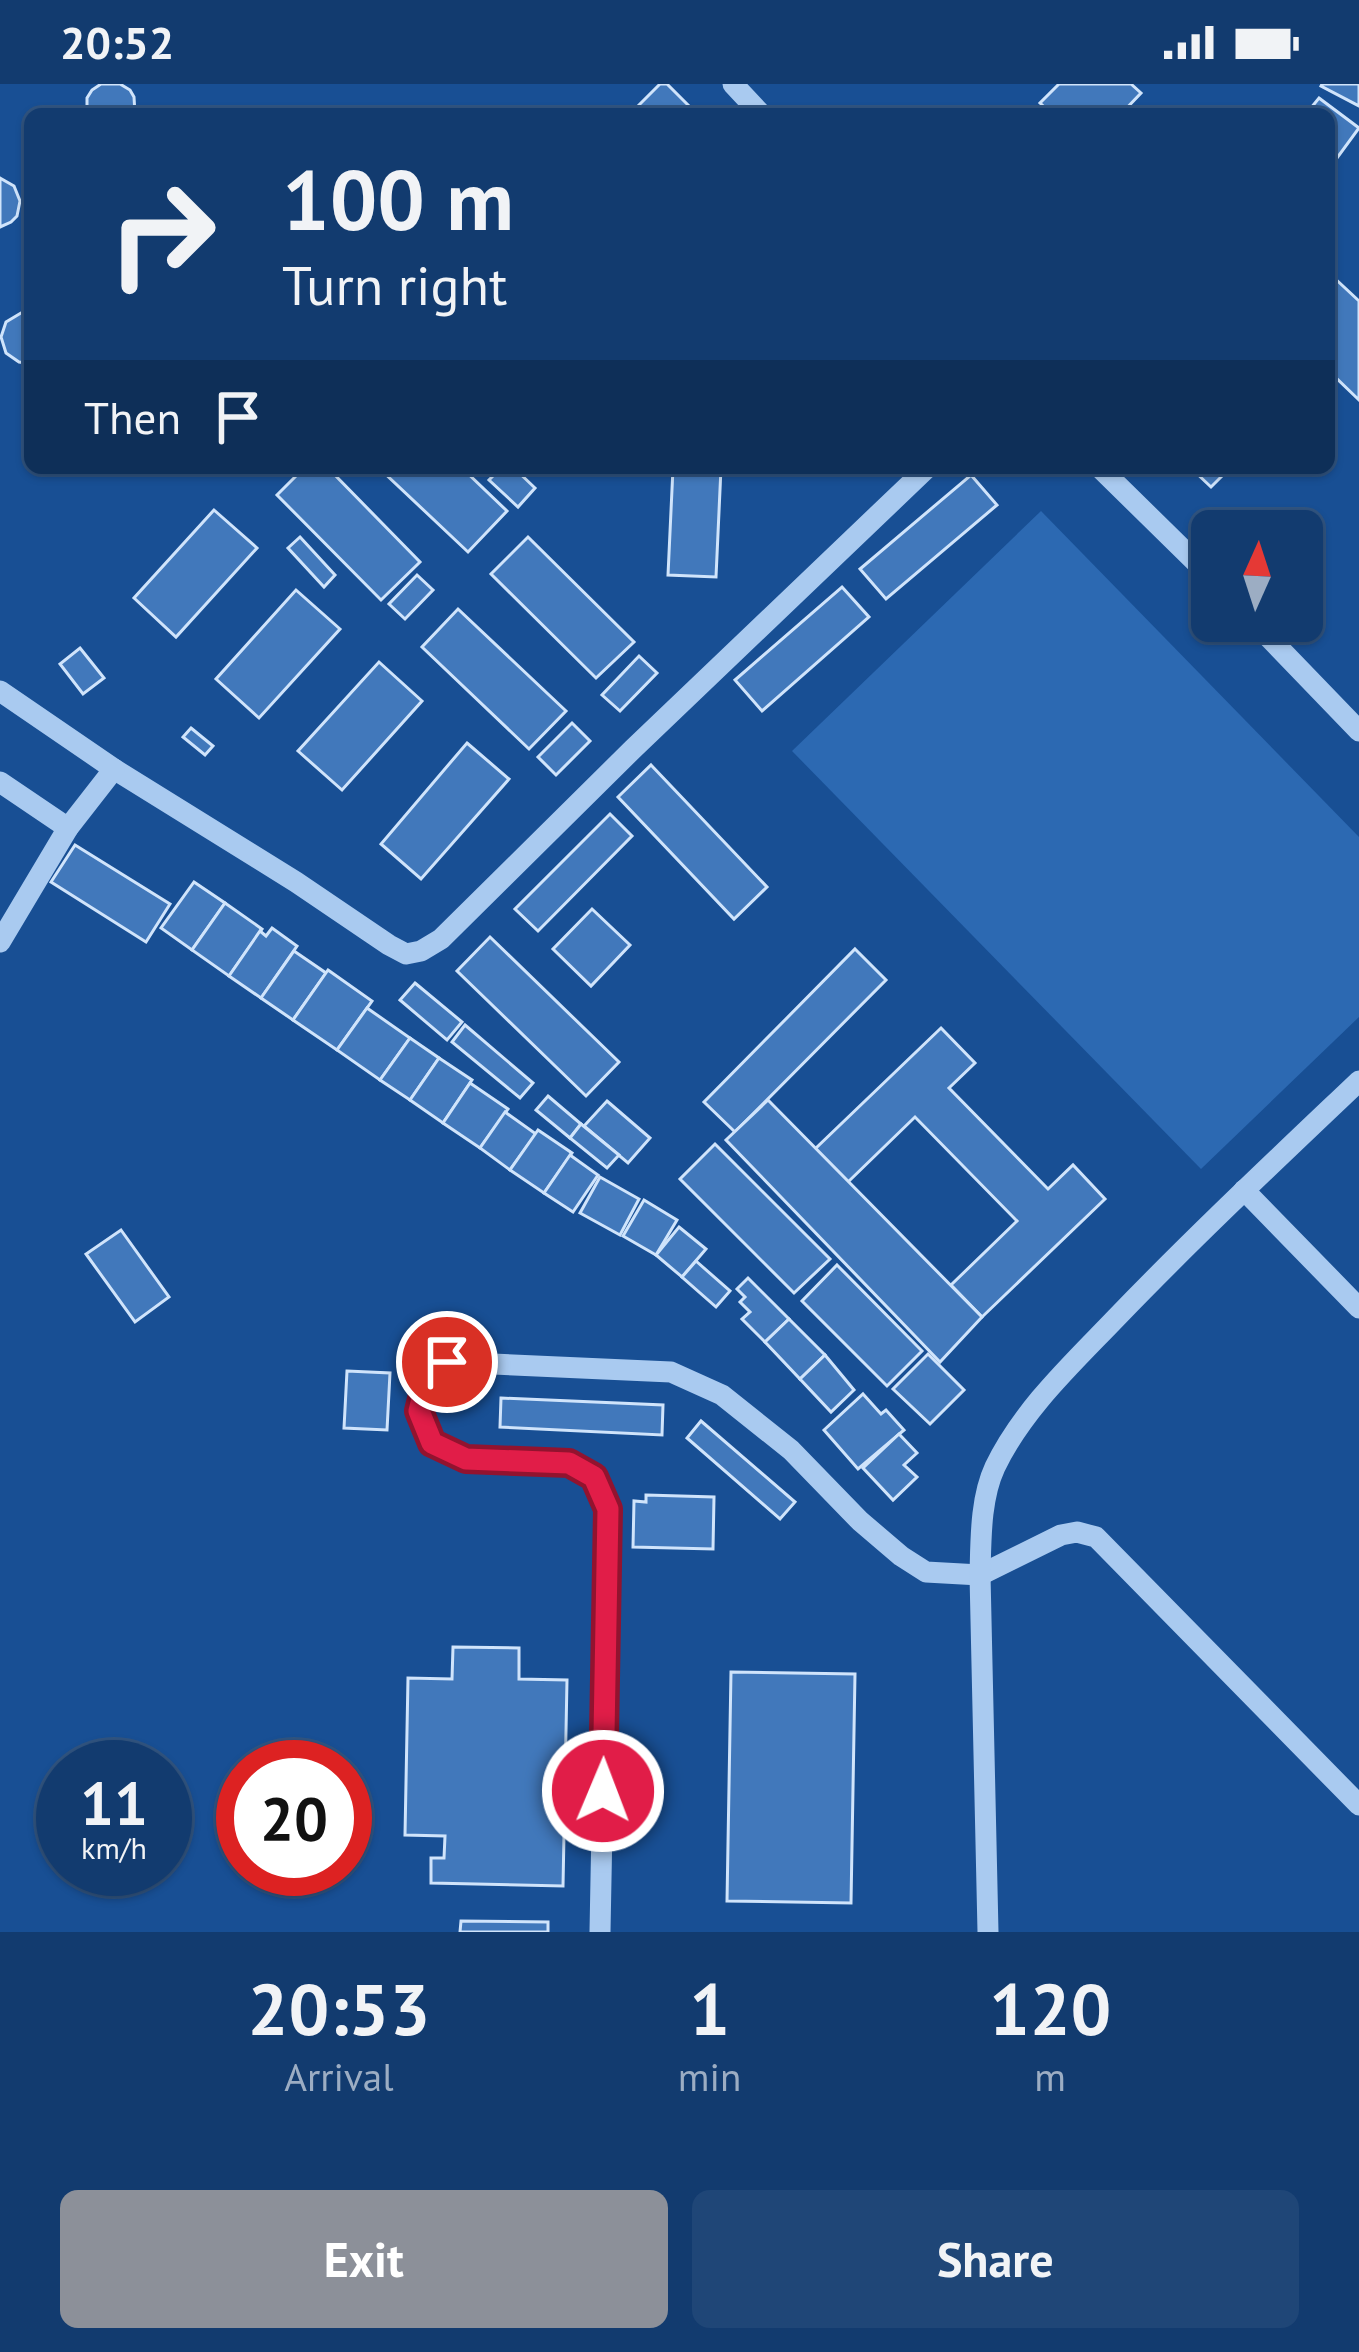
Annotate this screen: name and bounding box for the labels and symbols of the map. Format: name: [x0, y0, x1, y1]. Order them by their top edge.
north arrow: [1191, 510, 1323, 642]
pin: [396, 1311, 498, 1413]
position arrow: [540, 1728, 666, 1854]
speed limit sign: 20: [216, 1740, 372, 1896]

